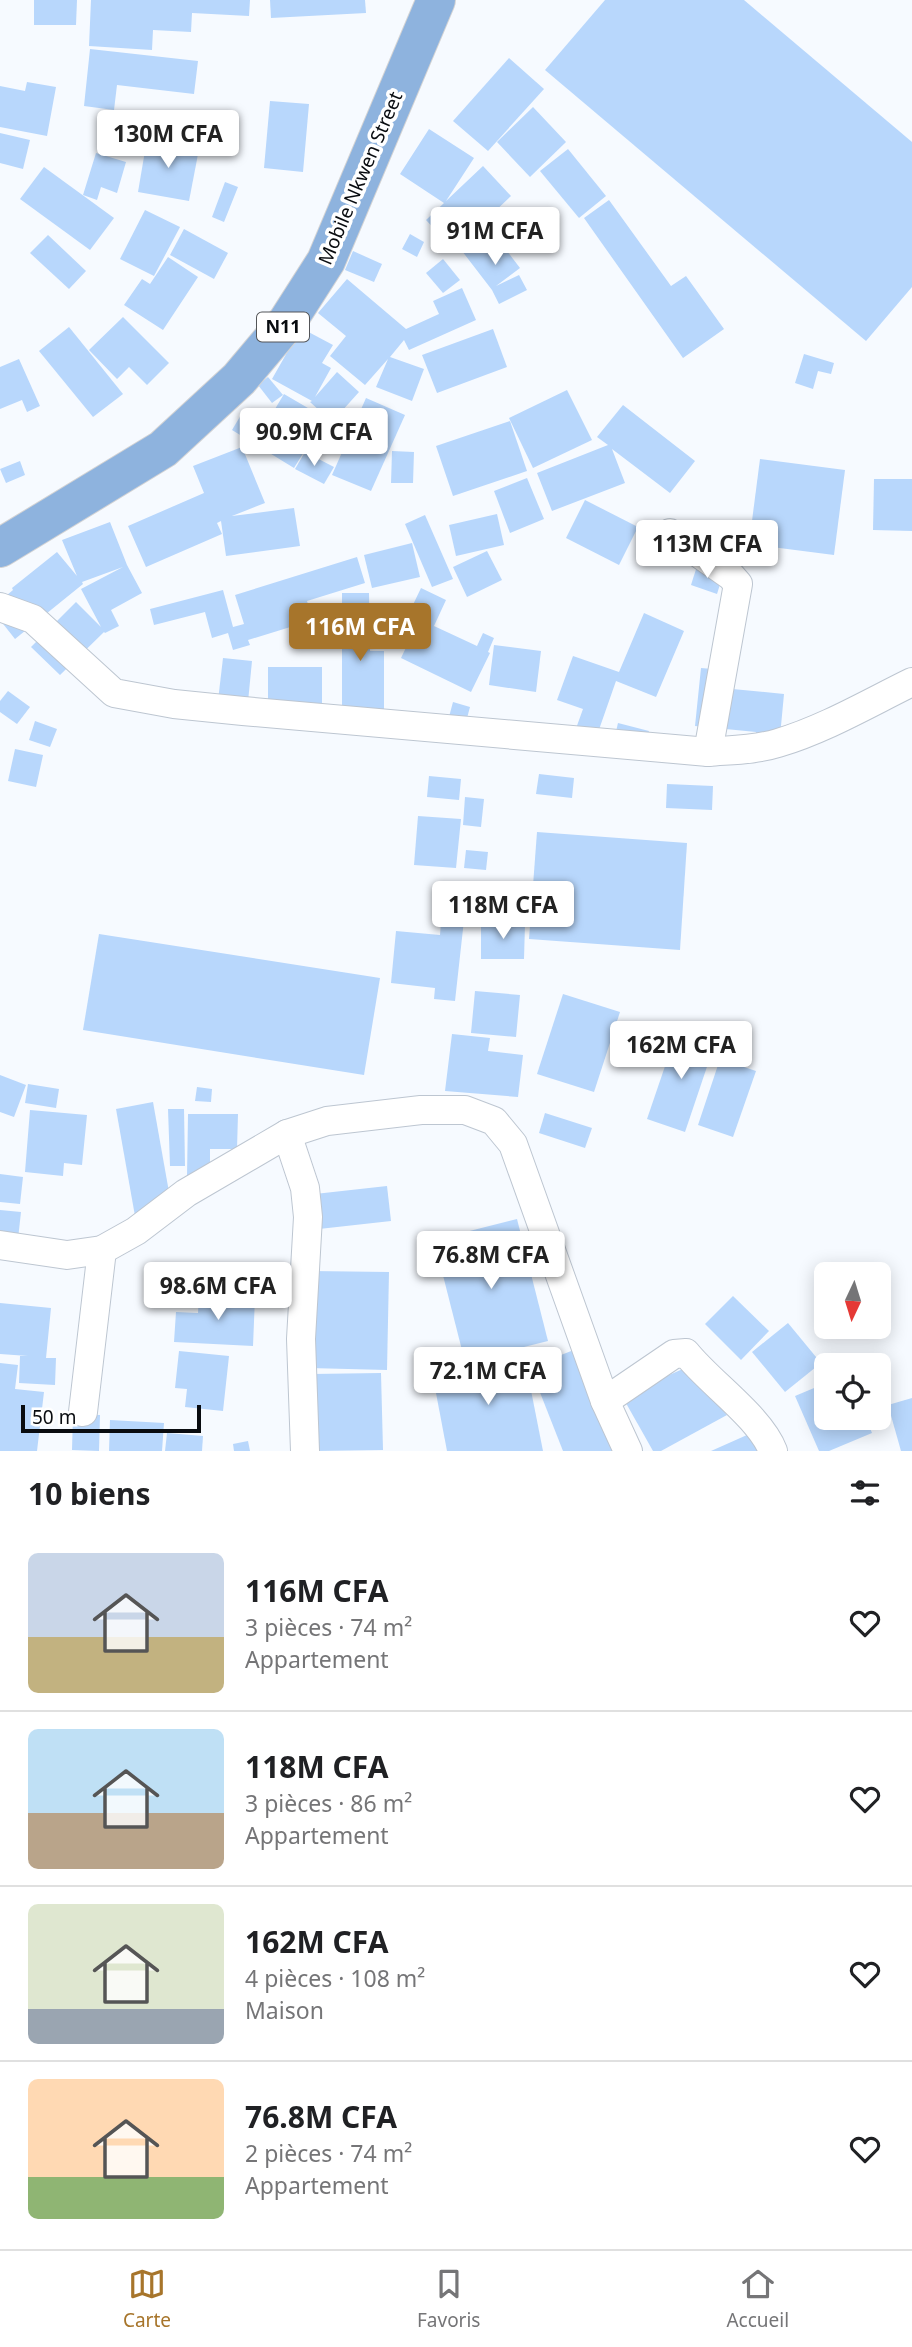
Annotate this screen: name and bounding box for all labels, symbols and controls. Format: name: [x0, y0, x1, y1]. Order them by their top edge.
street label: Mobile Nkwen Street: [312, 87, 408, 269]
pin: 130M CFA: [96, 110, 240, 170]
text: 130M CFA: [113, 117, 223, 149]
pin: 91M CFA: [430, 208, 560, 267]
text: 91M CFA: [447, 214, 543, 246]
road number: N11: [257, 312, 309, 342]
pin: 90.9M CFA: [234, 408, 394, 468]
text: 90.9M CFA: [256, 415, 372, 447]
pin: 113M CFA: [635, 520, 779, 580]
text: 113M CFA: [652, 527, 762, 559]
pin: 116M CFA: [288, 604, 432, 663]
text: 116M CFA: [305, 610, 415, 642]
pin: 118M CFA: [431, 881, 575, 941]
text: 118M CFA: [448, 888, 558, 920]
pin: 162M CFA: [609, 1021, 753, 1081]
text: 162M CFA: [626, 1028, 736, 1060]
pin: 76.8M CFA: [411, 1232, 571, 1291]
text: 76.8M CFA: [433, 1238, 549, 1270]
pin: 98.6M CFA: [138, 1262, 298, 1322]
north arrow: [814, 1262, 891, 1339]
map controls: [814, 1262, 891, 1430]
text: 98.6M CFA: [160, 1269, 276, 1301]
pin: 72.1M CFA: [408, 1348, 568, 1407]
button: locate: [814, 1353, 891, 1430]
text: 72.1M CFA: [430, 1354, 546, 1386]
scale bar: [21, 1402, 201, 1434]
text: 50 m: [32, 1404, 76, 1430]
text: 10 biens: [28, 1473, 151, 1514]
icon: filters: [846, 1474, 884, 1512]
text: 116M CFA: [245, 1570, 388, 1611]
icon: home: [84, 1581, 168, 1665]
icon: heart: [846, 1604, 884, 1642]
text: 3 pièces · 74 m²: [245, 1611, 412, 1643]
text: Appartement: [245, 1643, 389, 1675]
text: 118M CFA: [245, 1746, 388, 1787]
icon: home: [84, 1757, 168, 1841]
icon: heart: [846, 1780, 884, 1818]
text: 3 pièces · 86 m²: [245, 1787, 412, 1819]
text: Appartement: [245, 1819, 389, 1851]
text: 162M CFA: [245, 1921, 388, 1962]
icon: home: [84, 1932, 168, 2016]
icon: heart: [846, 1955, 884, 1993]
text: 4 pièces · 108 m²: [245, 1962, 425, 1994]
text: Maison: [245, 1994, 324, 2026]
text: 76.8M CFA: [245, 2096, 397, 2137]
icon: home: [84, 2107, 168, 2191]
icon: heart: [846, 2130, 884, 2168]
text: 2 pièces · 74 m²: [245, 2137, 412, 2169]
text: Appartement: [245, 2169, 389, 2201]
tab: Carte: [123, 2265, 171, 2333]
tab: Favoris: [417, 2265, 480, 2333]
tab: Accueil: [726, 2265, 789, 2333]

